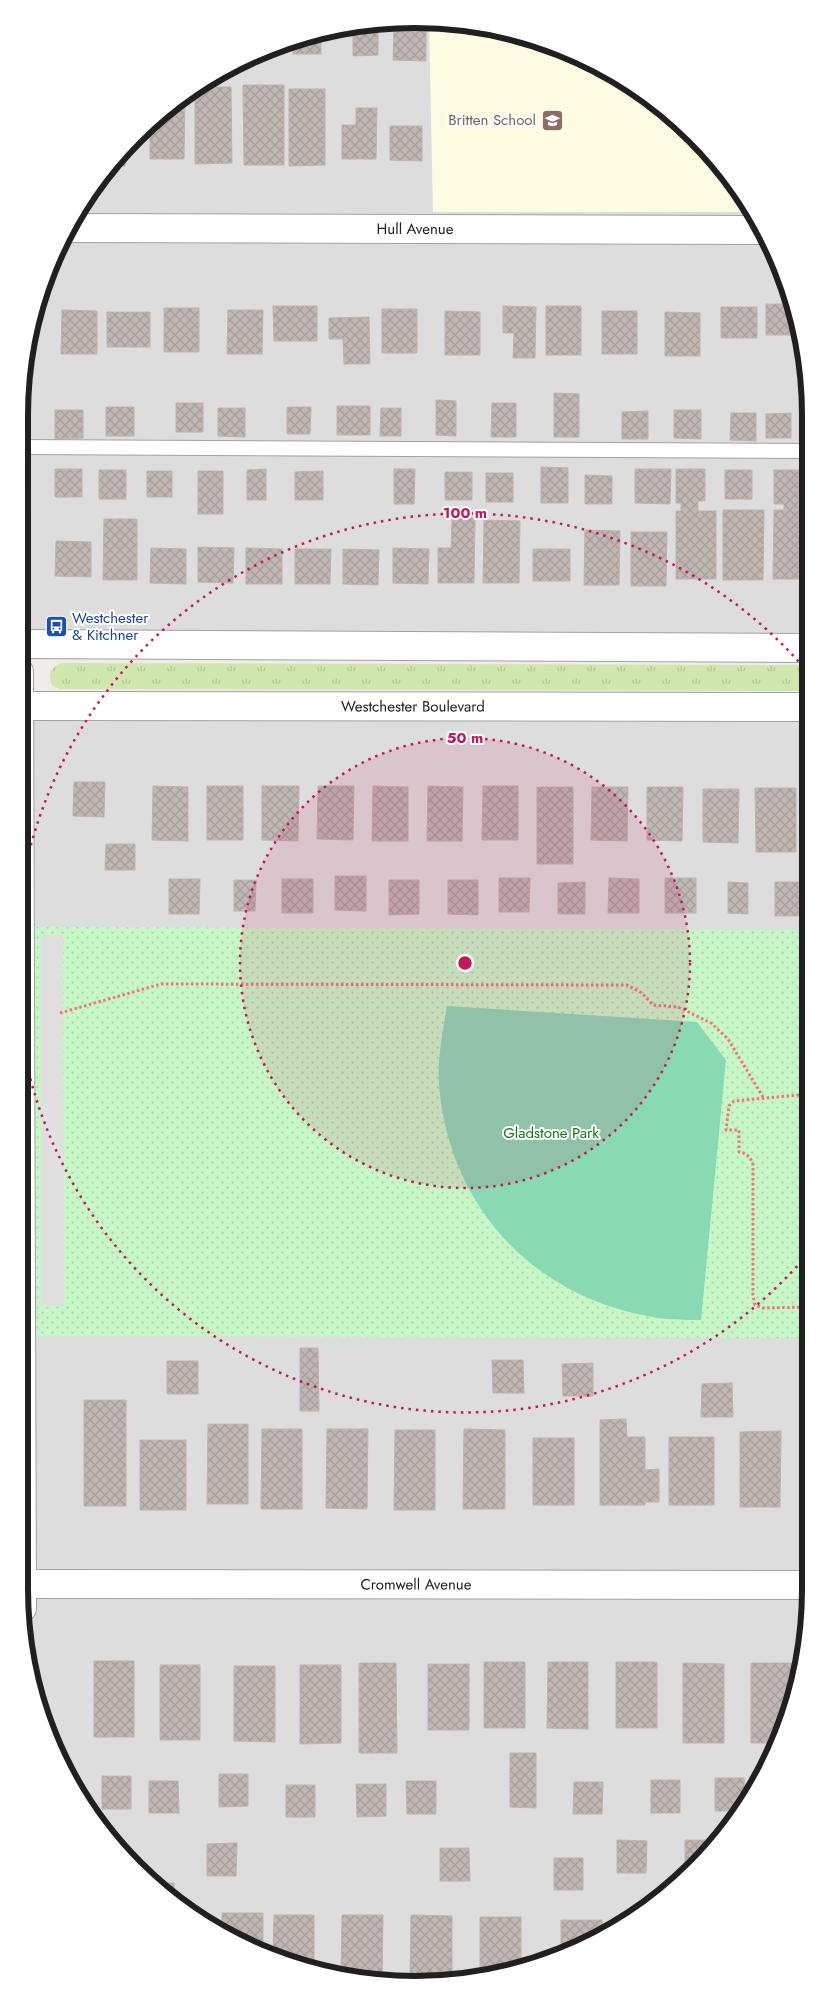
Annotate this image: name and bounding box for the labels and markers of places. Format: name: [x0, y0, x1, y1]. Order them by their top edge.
school or university icon: Britten School: [540, 108, 564, 132]
place label: Britten School: [448, 109, 536, 131]
place label: Westchester & Kitchner: [72, 607, 149, 646]
bus stop icon: Westchester & Kitchner: [44, 615, 68, 639]
centre of rings: [456, 954, 474, 972]

